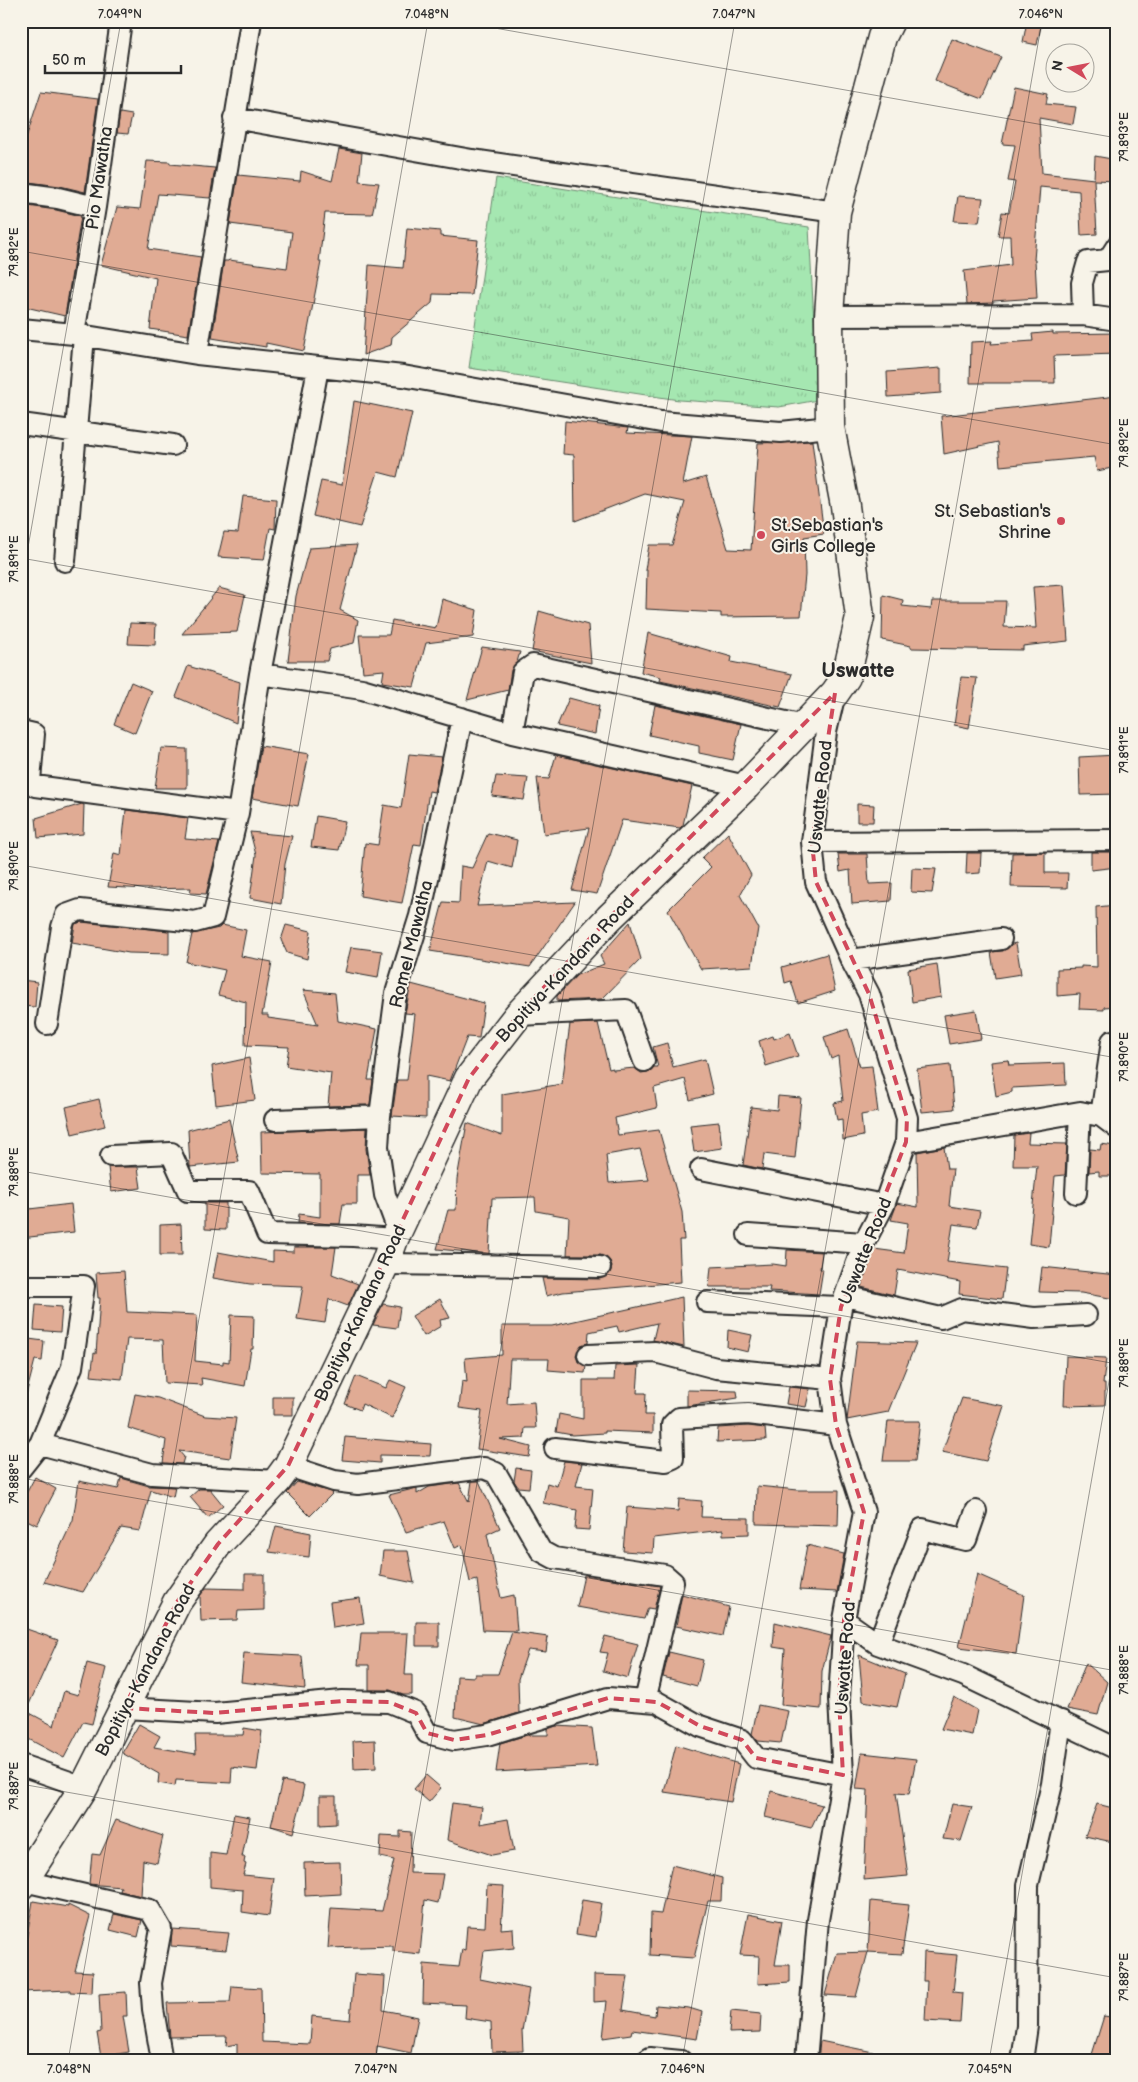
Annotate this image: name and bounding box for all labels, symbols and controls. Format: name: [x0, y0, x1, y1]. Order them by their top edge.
text: 7.049°N: [98, 7, 142, 22]
text: 7.048°N: [405, 7, 449, 22]
text: 7.047°N: [712, 7, 756, 22]
text: 7.046°N: [1019, 7, 1063, 22]
scale bar: [45, 42, 181, 74]
north arrow: [1046, 42, 1096, 92]
text: 50 m: [52, 51, 86, 70]
text: N: [1048, 59, 1067, 72]
text: 79.893°E: [1117, 112, 1132, 162]
street label: Pio Mawatha: [82, 125, 117, 231]
text: 79.892°E: [7, 227, 22, 277]
text: 79.892°E: [1117, 418, 1132, 468]
place label: St. Sebastian's Shrine: [934, 501, 1051, 543]
place label: St.Sebastian's Girls College: [771, 515, 883, 557]
marker: St. Sebastian's Shrine: [1055, 515, 1067, 527]
marker: St.Sebastian's Girls College: [755, 529, 767, 541]
text: 79.891°E: [7, 535, 22, 583]
district label: Uswatte: [821, 659, 895, 683]
text: 79.891°E: [1117, 726, 1132, 774]
street label: Uswatte Road: [804, 739, 837, 855]
text: 79.890°E: [7, 841, 22, 891]
street label: Romel Mawatha: [385, 878, 438, 1010]
street label: Bopitiya-Kandana Road: [492, 892, 639, 1047]
text: 79.890°E: [1117, 1032, 1132, 1082]
text: 79.889°E: [7, 1147, 22, 1197]
street label: Uswatte Road: [834, 1195, 897, 1308]
street label: Bopitiya-Kandana Road: [310, 1222, 411, 1405]
text: 79.889°E: [1117, 1338, 1132, 1388]
text: 79.888°E: [7, 1454, 22, 1504]
street label: Bopitiya-Kandana Road: [91, 1580, 200, 1760]
street label: Uswatte Road: [831, 1601, 860, 1715]
text: 79.888°E: [1117, 1645, 1132, 1695]
text: 79.887°E: [7, 1762, 22, 1810]
text: 79.887°E: [1117, 1953, 1132, 2001]
text: 7.048°N: [47, 2062, 91, 2077]
text: 7.047°N: [354, 2062, 398, 2077]
text: 7.046°N: [661, 2062, 705, 2077]
text: 7.045°N: [968, 2062, 1012, 2077]

